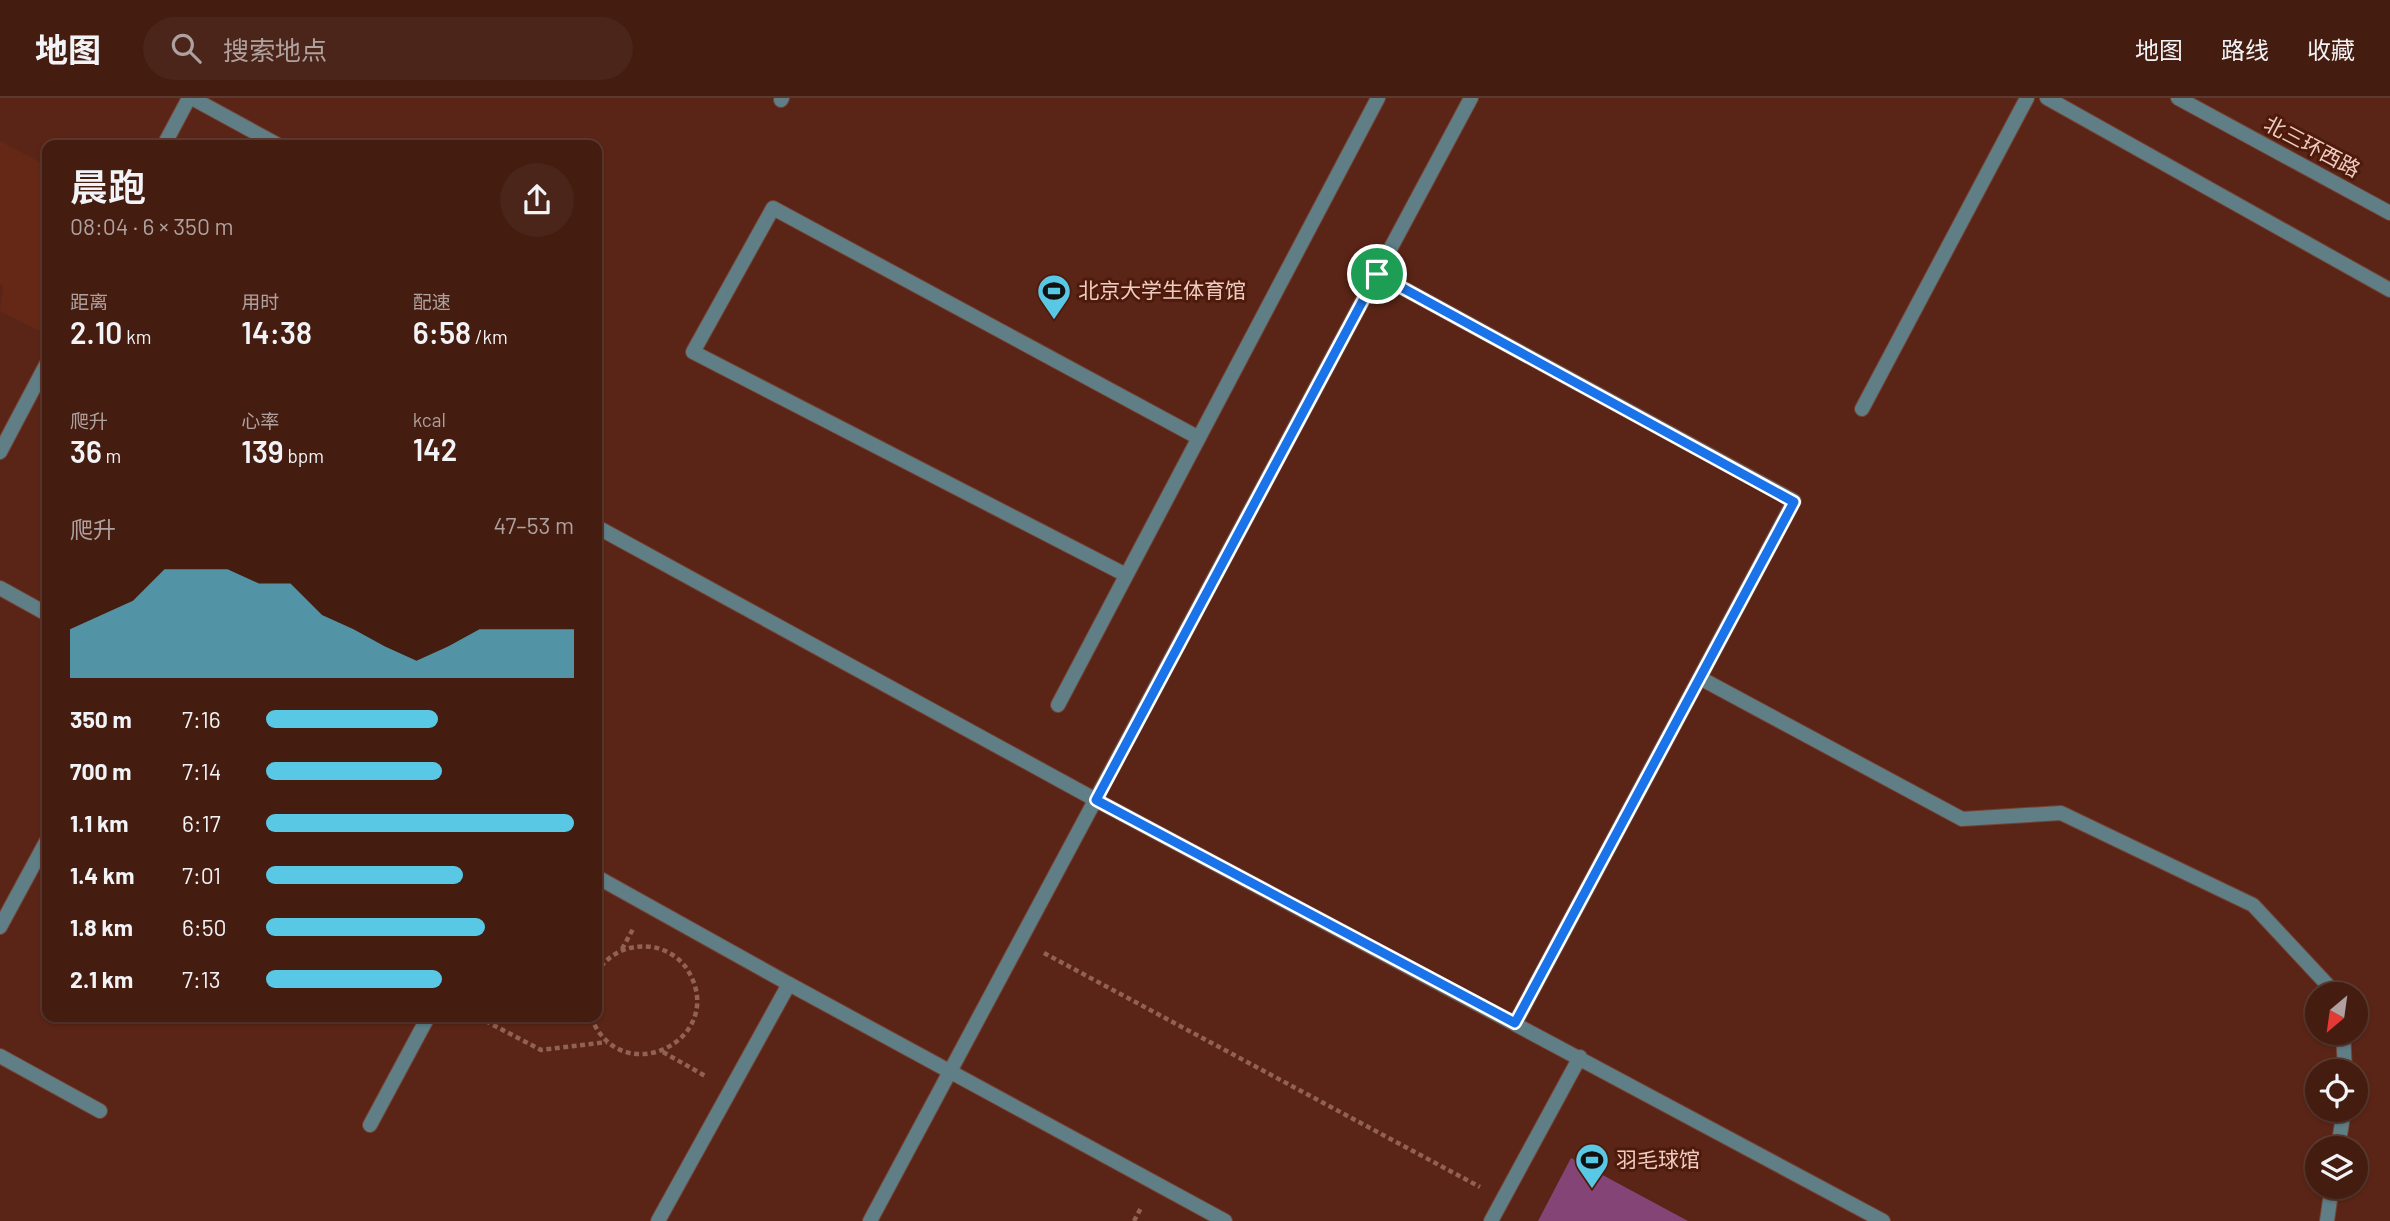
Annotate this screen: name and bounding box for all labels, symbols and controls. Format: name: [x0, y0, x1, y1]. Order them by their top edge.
search box: [143, 17, 633, 80]
text: 地图: [35, 29, 101, 69]
icon: search: [167, 29, 205, 67]
text: 搜索地点: [223, 34, 327, 65]
text: 地图: [2135, 35, 2183, 64]
text: 路线: [2221, 35, 2269, 64]
text: 收藏: [2307, 35, 2355, 64]
street label: 北三环西路: [2260, 110, 2365, 181]
text: 晨跑: [70, 163, 146, 209]
button: share: [500, 163, 574, 237]
text: 08:04 · 6 × 350 m: [70, 212, 234, 240]
pin: [1347, 244, 1407, 304]
icon: arrive: [1358, 255, 1396, 293]
sports icon: 北京大学生体育馆: [1035, 272, 1073, 321]
place label: 北京大学生体育馆: [1078, 277, 1246, 302]
text: 距离: [70, 290, 108, 313]
text: 用时: [241, 290, 279, 313]
text: 配速: [413, 290, 451, 313]
text: 2.10: [70, 314, 122, 350]
text: 14:38: [241, 314, 312, 350]
text: 6:58: [413, 314, 471, 350]
text: km: [122, 325, 151, 348]
text: /km: [471, 325, 508, 348]
text: kcal: [413, 408, 446, 431]
text: 爬升: [70, 409, 108, 432]
text: 心率: [241, 409, 279, 432]
text: 142: [413, 431, 457, 467]
text: 36: [70, 433, 102, 469]
text: 139: [241, 433, 284, 469]
text: m: [102, 444, 121, 467]
text: bpm: [284, 444, 324, 467]
text: 47–53 m: [493, 511, 574, 539]
text: 爬升: [70, 515, 116, 543]
text: 350 m: [70, 705, 132, 733]
text: 7:16: [182, 705, 221, 733]
text: 700 m: [70, 757, 131, 785]
text: 7:14: [182, 757, 221, 785]
text: 1.1 km: [70, 809, 129, 837]
text: 6:17: [182, 809, 221, 837]
text: 1.4 km: [70, 861, 134, 889]
text: 7:01: [182, 861, 221, 889]
text: 1.8 km: [70, 913, 133, 941]
text: 6:50: [182, 913, 226, 941]
text: 2.1 km: [70, 965, 133, 993]
text: 7:13: [182, 965, 221, 993]
north arrow: [2305, 982, 2368, 1045]
map controls: [2305, 982, 2368, 1199]
button: locate: [2305, 1059, 2368, 1122]
button: layers: [2305, 1136, 2368, 1199]
sports icon: 羽毛球馆: [1573, 1141, 1611, 1190]
place label: 羽毛球馆: [1616, 1146, 1700, 1171]

